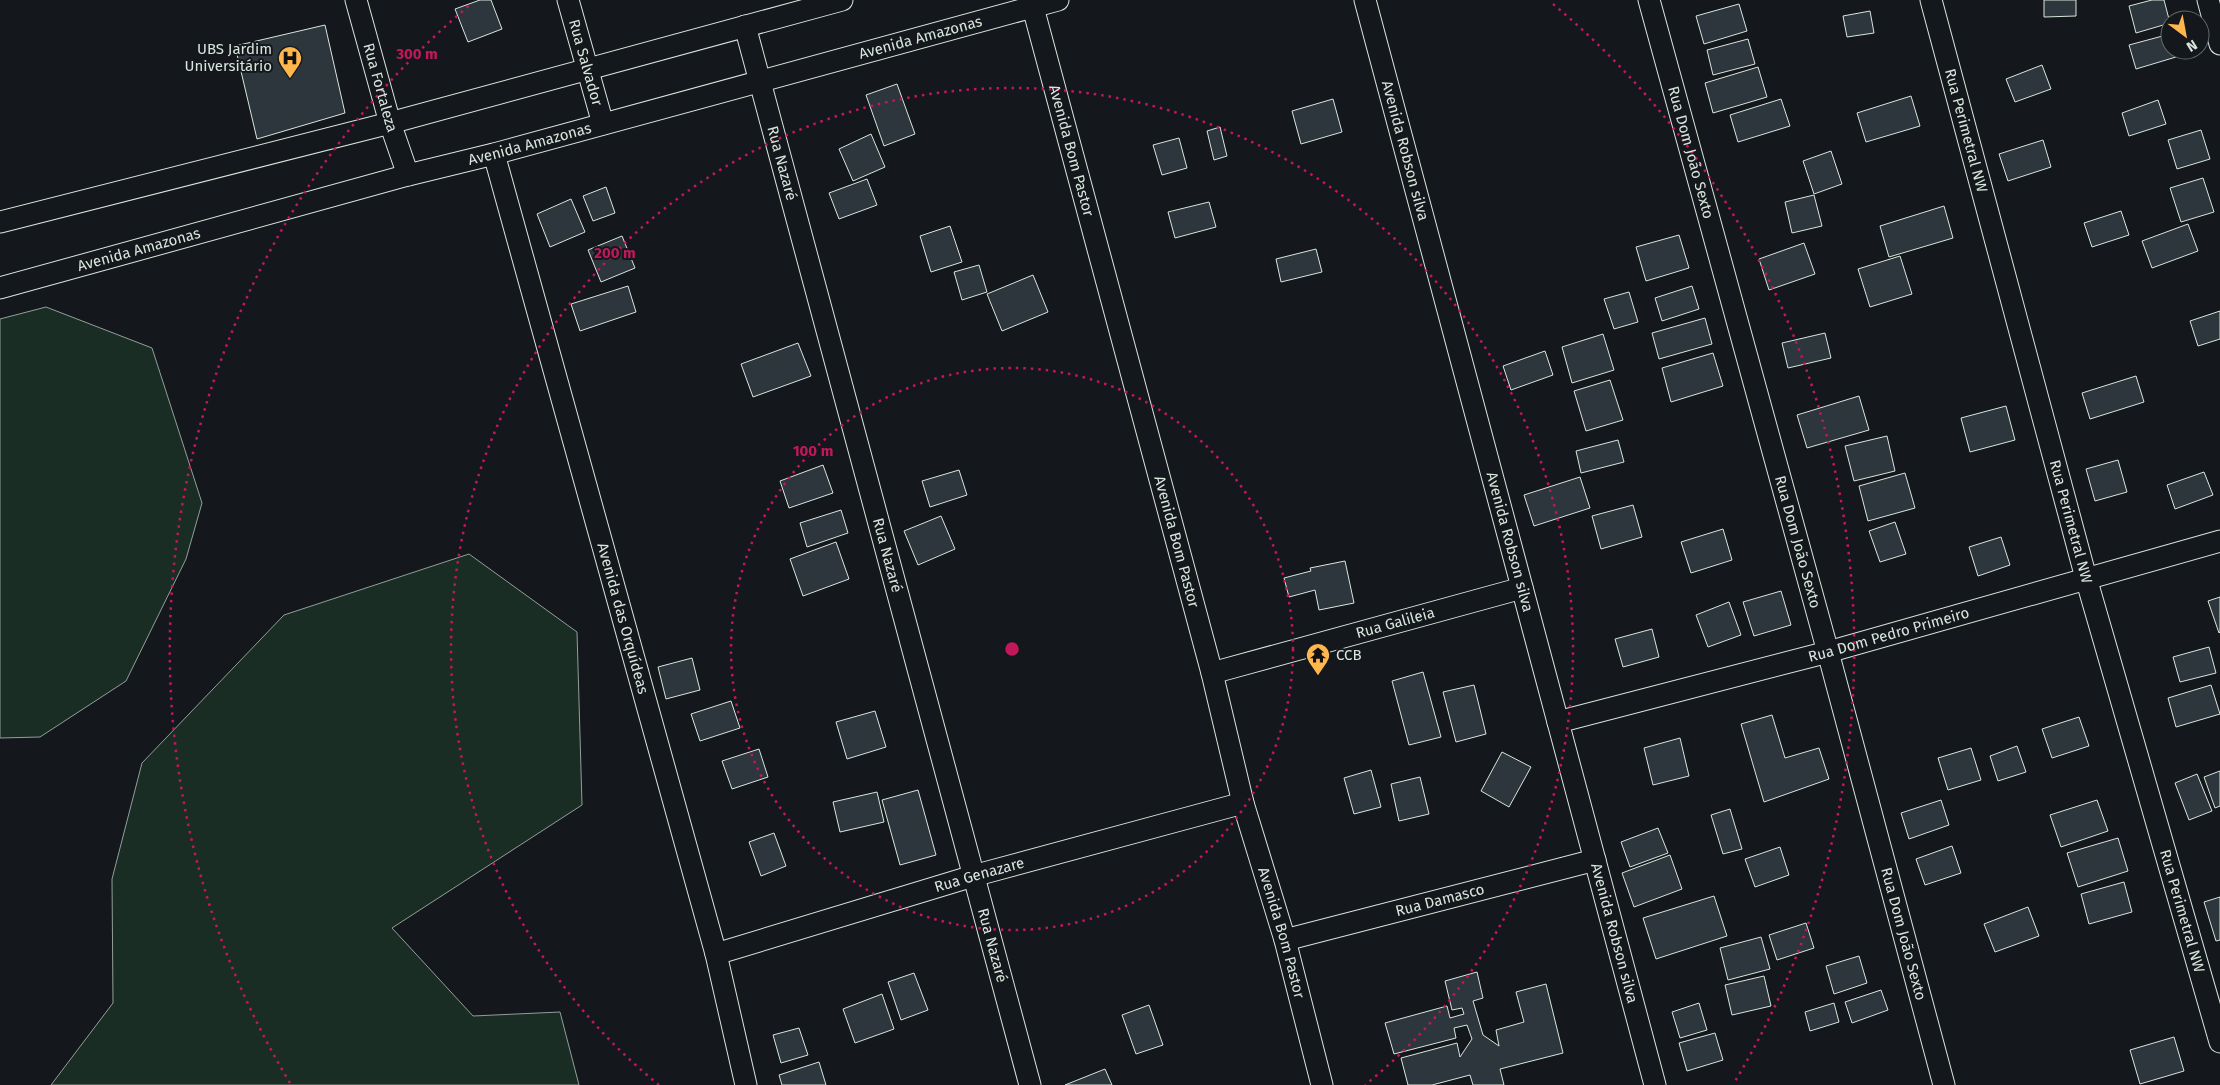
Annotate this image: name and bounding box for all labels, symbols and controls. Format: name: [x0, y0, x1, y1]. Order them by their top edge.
north arrow: [2160, 10, 2210, 60]
street label: Avenida Amazonas: [857, 12, 984, 63]
street label: Rua Salvador: [565, 17, 607, 108]
text: N: [2183, 36, 2200, 55]
place label: UBS Jardim Universitário: [185, 40, 272, 75]
street label: Rua Fortaleza: [359, 41, 402, 135]
hospital icon: UBS Jardim Universitário: [277, 45, 303, 79]
text: 300 m: [395, 45, 438, 63]
street label: Rua Perimetral NW: [1941, 67, 1991, 195]
street label: Avenida Robson silva: [1378, 79, 1433, 223]
street label: Avenida Bom Pastor: [1045, 83, 1098, 219]
street label: Rua Dom João Sexto: [1664, 84, 1718, 221]
street label: Avenida Amazonas: [466, 119, 593, 169]
street label: Rua Nazaré: [763, 124, 801, 202]
street label: Avenida Amazonas: [75, 224, 202, 275]
text: 200 m: [594, 244, 636, 262]
text: 100 m: [793, 442, 833, 460]
street label: Rua Perimetral NW: [2046, 458, 2096, 586]
street label: Avenida Robson silva: [1483, 470, 1537, 614]
street label: Avenida Bom Pastor: [1150, 474, 1203, 610]
street label: Rua Dom João Sexto: [1771, 474, 1825, 610]
street label: Rua Nazaré: [869, 516, 906, 594]
street label: Avenida das Orquídeas: [593, 541, 652, 696]
street label: Rua Galileia: [1354, 603, 1437, 642]
street label: Rua Dom Pedro Primeiro: [1806, 603, 1971, 666]
centre of rings: [1003, 640, 1021, 658]
temple icon: CCB: [1305, 642, 1331, 676]
place label: CCB: [1336, 646, 1362, 664]
street label: Rua Perimetral NW: [2156, 847, 2209, 975]
street label: Rua Genazare: [932, 854, 1026, 896]
street label: Avenida Robson silva: [1587, 861, 1642, 1005]
street label: Avenida Bom Pastor: [1254, 865, 1309, 1001]
street label: Rua Dom João Sexto: [1877, 866, 1930, 1002]
street label: Rua Damasco: [1394, 880, 1486, 920]
street label: Rua Nazaré: [974, 906, 1011, 985]

